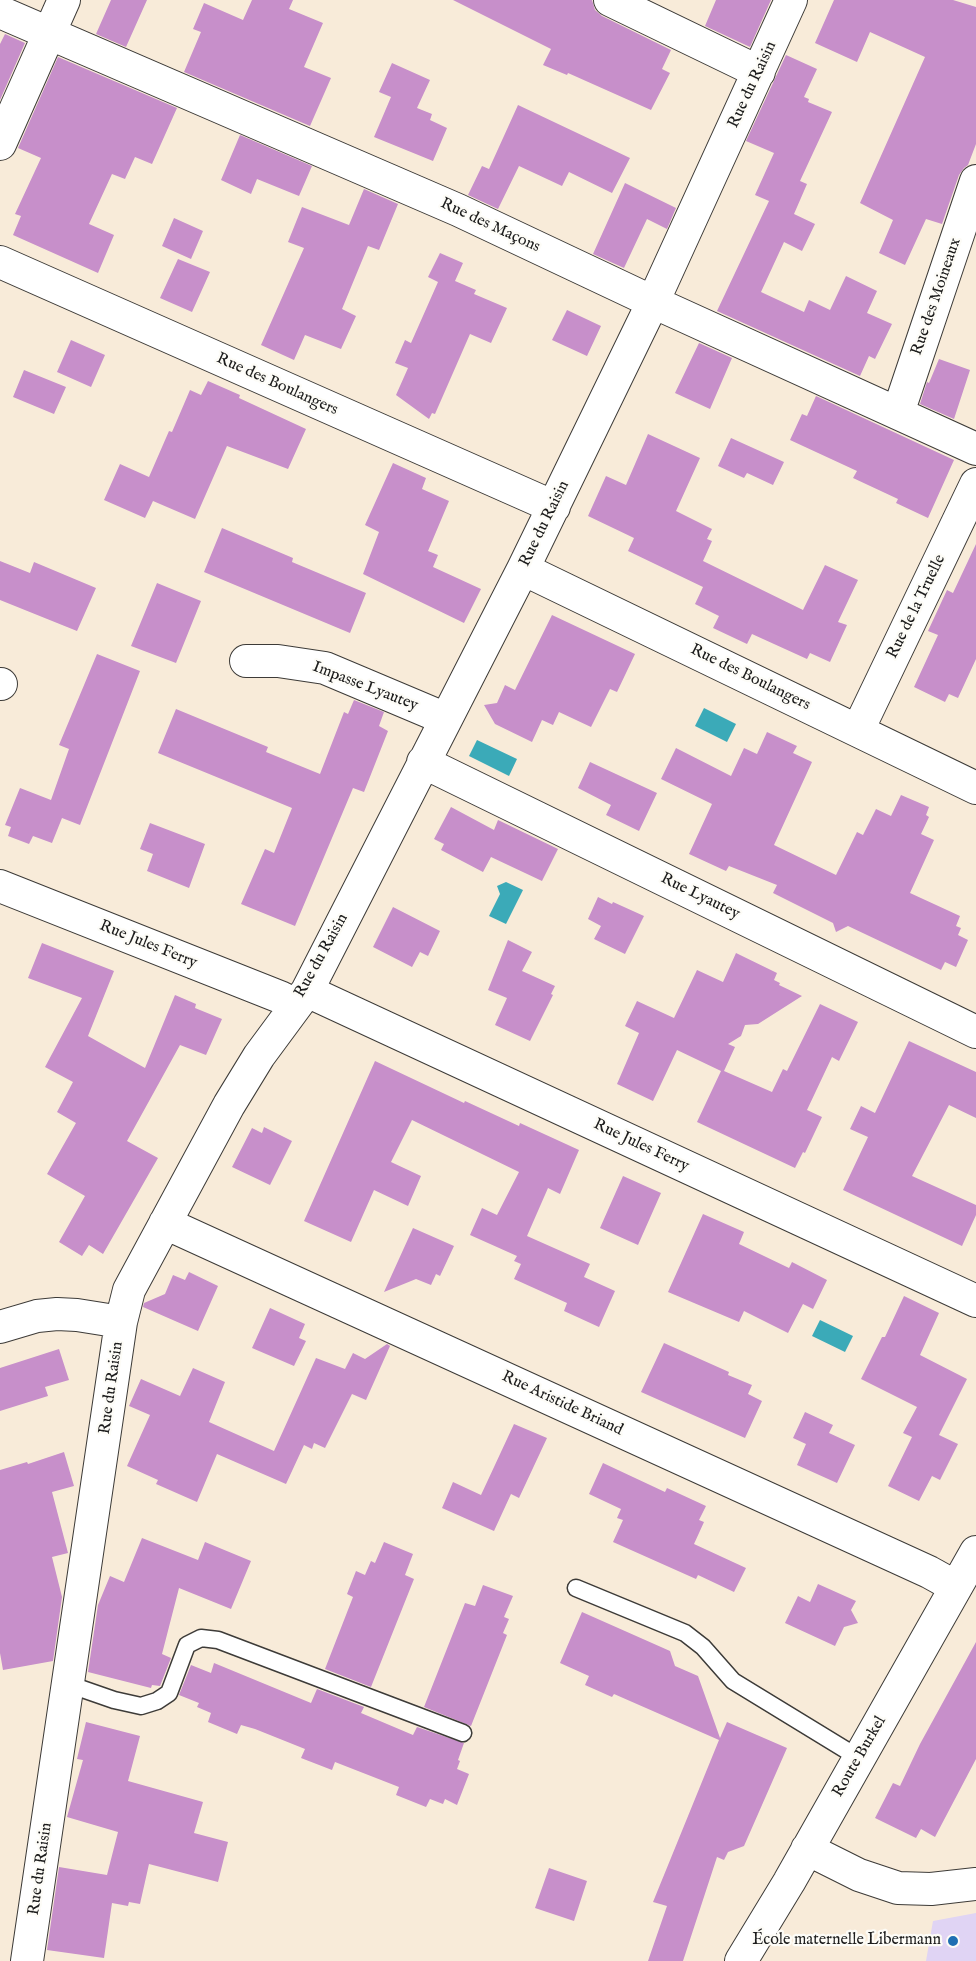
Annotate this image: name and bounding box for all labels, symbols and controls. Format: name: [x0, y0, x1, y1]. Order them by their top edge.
street label: Rue du Raisin: [725, 39, 781, 131]
street label: Rue des Maçons: [437, 195, 543, 257]
street label: Rue des Moineaux: [908, 236, 966, 358]
street label: Rue des Boulangers: [213, 350, 341, 420]
street label: Rue du Raisin: [516, 478, 574, 570]
street label: Rue de la Truelle: [884, 552, 950, 662]
street label: Rue des Boulangers: [687, 641, 813, 715]
street label: Impasse Lyautey: [309, 658, 421, 716]
street label: Rue Lyautey: [657, 870, 743, 924]
street label: Rue du Raisin: [291, 911, 353, 1001]
street label: Rue Jules Ferry: [96, 917, 200, 973]
street label: Rue Jules Ferry: [590, 1115, 692, 1177]
street label: Rue du Raisin: [96, 1340, 128, 1436]
street label: Rue Aristide Briand: [498, 1367, 626, 1441]
street label: Route Burkel: [829, 1713, 891, 1801]
street label: Rue du Raisin: [25, 1821, 57, 1917]
place label: École maternelle Libermann: [752, 1931, 941, 1951]
marker: École maternelle Libermann: [946, 1934, 960, 1948]

